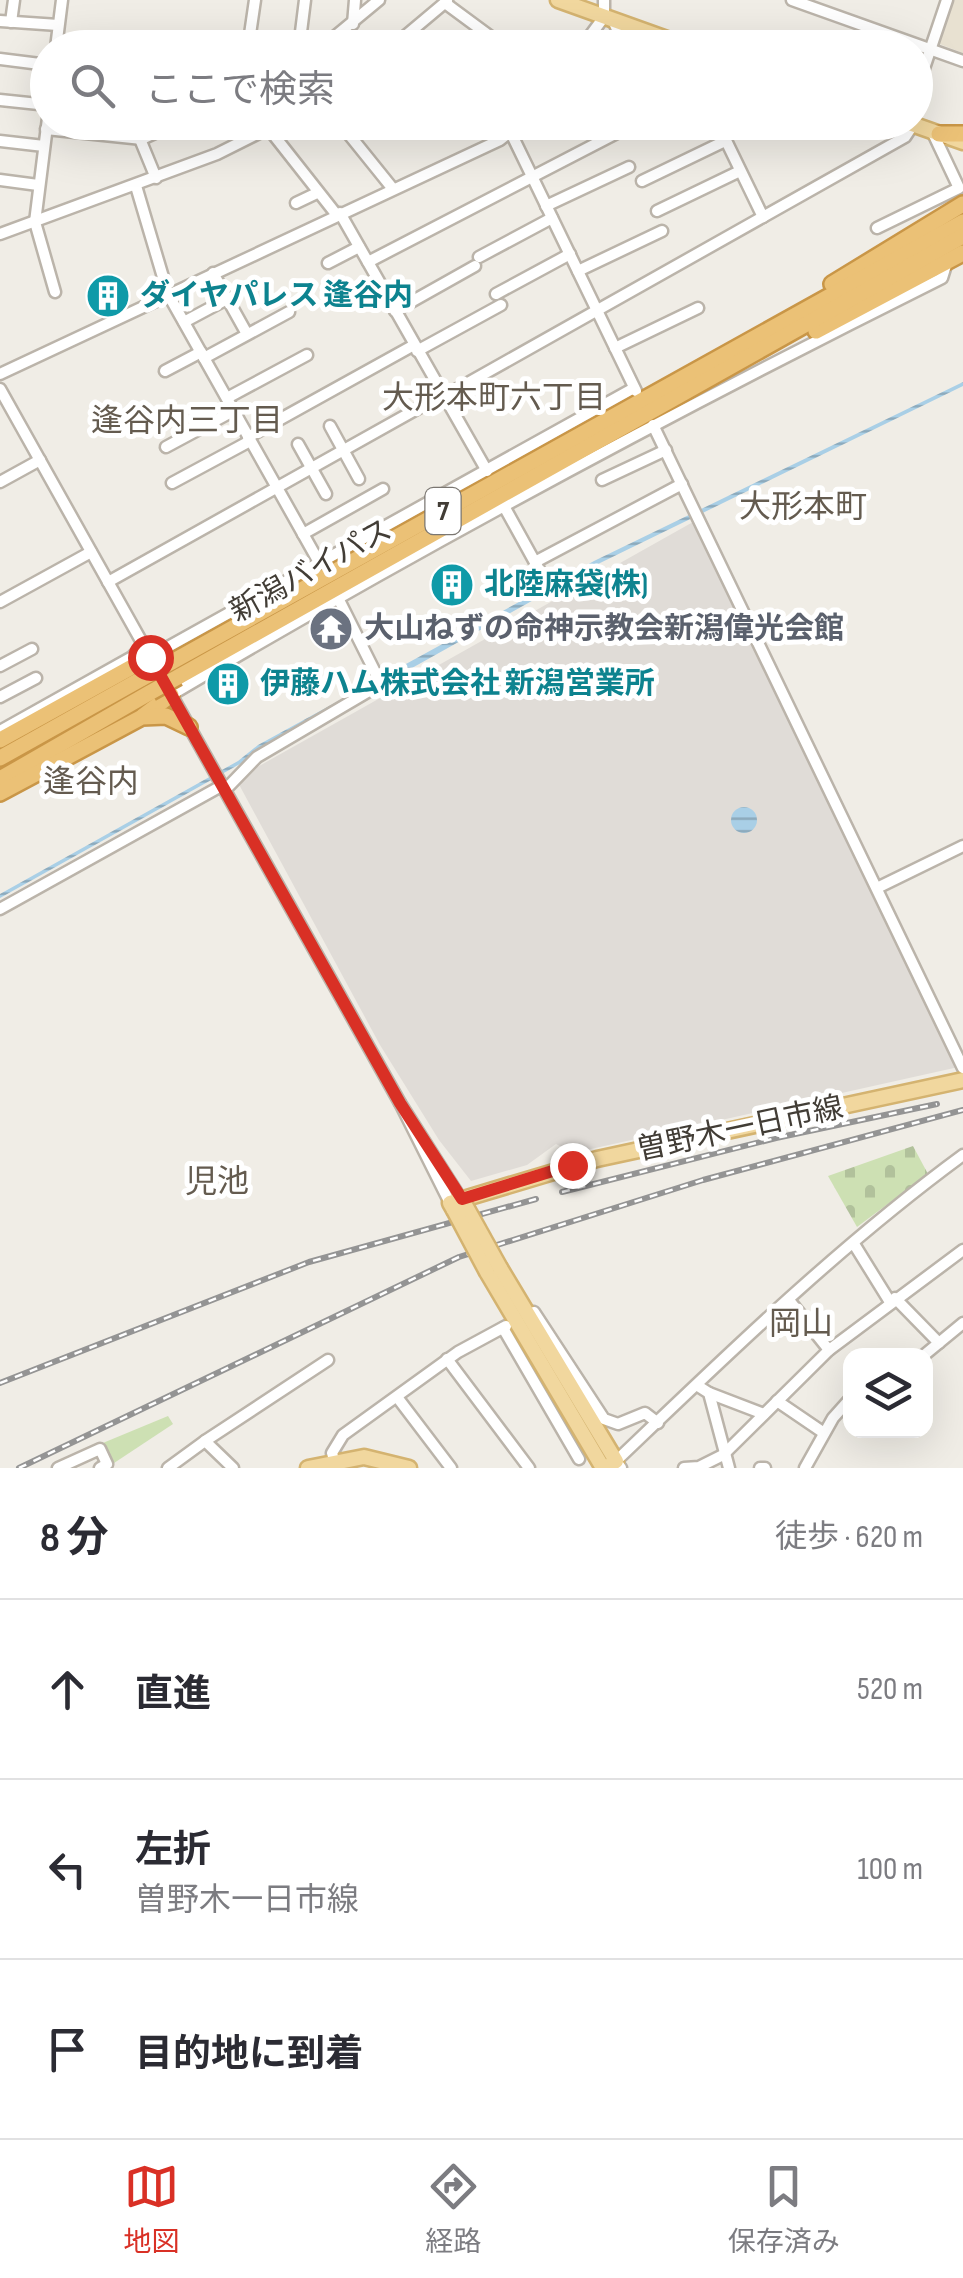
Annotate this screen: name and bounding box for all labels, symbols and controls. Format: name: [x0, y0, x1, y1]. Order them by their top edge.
search box: [30, 30, 933, 140]
icon: search: [65, 58, 120, 113]
text: ここで検索: [145, 68, 335, 113]
building icon: ダイヤパレス 逢谷内: [85, 273, 131, 319]
place label: ダイヤパレス 逢谷内: [140, 278, 413, 314]
district label: 大形本町六丁目: [382, 379, 606, 418]
district label: 逢谷内三丁目: [91, 402, 283, 441]
road number: 7: [426, 488, 460, 534]
district label: 大形本町: [739, 488, 867, 527]
street label: 新潟バイパス: [224, 512, 398, 630]
building icon: 北陸麻袋(株): [429, 562, 475, 608]
place label: 北陸麻袋(株): [484, 567, 648, 603]
temple icon: 大山ねずの命神示教会新潟偉光会館: [308, 606, 354, 652]
place label: 大山ねずの命神示教会新潟偉光会館: [364, 611, 844, 647]
route start: [128, 635, 174, 681]
building icon: 伊藤ハム株式会社 新潟営業所: [205, 661, 251, 707]
place label: 伊藤ハム株式会社 新潟営業所: [260, 666, 655, 702]
district label: 逢谷内: [43, 763, 139, 802]
street label: 曽野木一日市線: [634, 1090, 846, 1168]
route end: [550, 1143, 596, 1189]
district label: 児池: [185, 1163, 249, 1202]
district label: 岡山: [769, 1305, 833, 1344]
map controls: [843, 1348, 933, 1438]
button: layers: [843, 1348, 933, 1438]
text: 8 分: [40, 1513, 108, 1564]
text: 徒歩 · 620 m: [775, 1518, 923, 1557]
icon: ahead: [40, 1662, 95, 1717]
text: 520 m: [857, 1670, 923, 1709]
text: 直進: [135, 1672, 211, 1717]
text: 左折: [135, 1828, 211, 1873]
icon: left: [40, 1842, 95, 1897]
text: 100 m: [858, 1850, 923, 1889]
text: 曽野木一日市線: [135, 1881, 359, 1920]
icon: arrive: [40, 2022, 95, 2077]
text: 目的地に到着: [135, 2032, 363, 2077]
tab: 地図: [123, 2159, 179, 2259]
tab: 経路: [425, 2159, 482, 2259]
tab: 保存済み: [728, 2159, 840, 2259]

